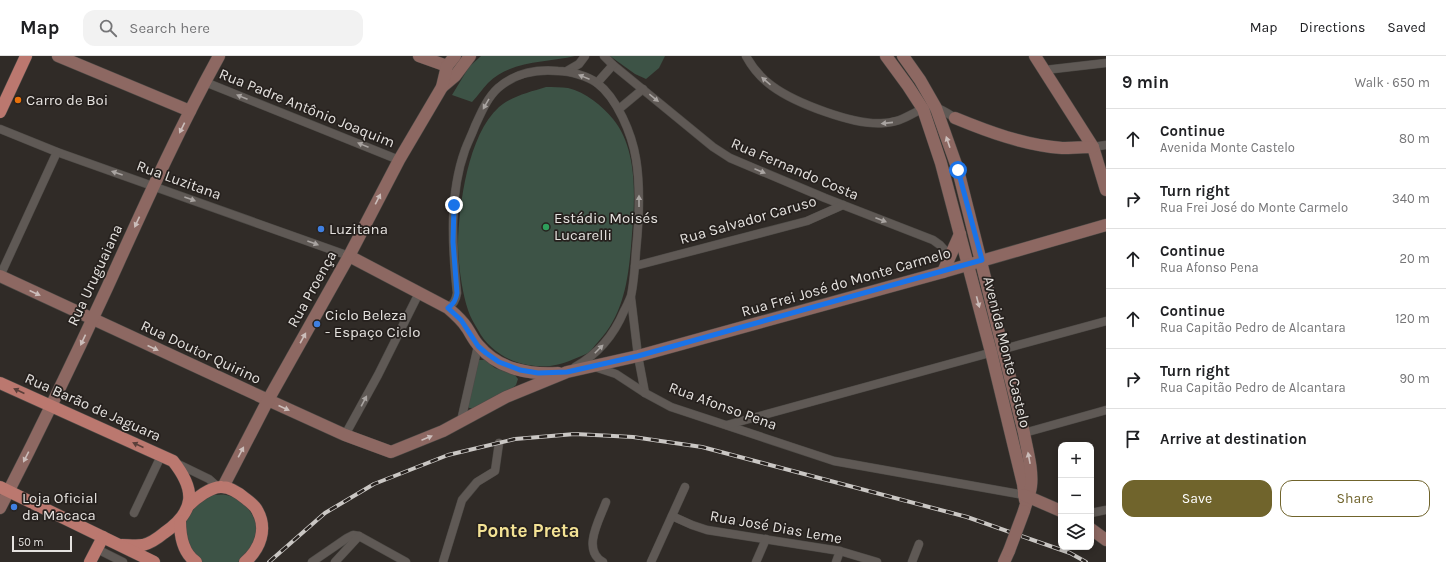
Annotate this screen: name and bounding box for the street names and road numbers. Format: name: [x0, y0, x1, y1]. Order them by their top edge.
street label: Rua Padre Antônio Joaquim: [217, 64, 397, 152]
street label: Rua Fernando Costa: [729, 134, 861, 204]
street label: Rua Luzitana: [134, 156, 224, 204]
street label: Rua Salvador Caruso: [677, 192, 819, 248]
street label: Rua Uruguaiana: [64, 221, 126, 329]
street label: Rua Frei José do Monte Carmelo: [739, 243, 953, 321]
street label: Rua Proença: [284, 248, 340, 330]
street label: Avenida Monte Castelo: [979, 274, 1035, 430]
street label: Rua Doutor Quirino: [138, 316, 264, 388]
street label: Rua Barão de Jaguara: [22, 369, 164, 445]
street label: Rua Afonso Pena: [666, 378, 780, 434]
street label: Rua José Dias Leme: [708, 507, 844, 547]

